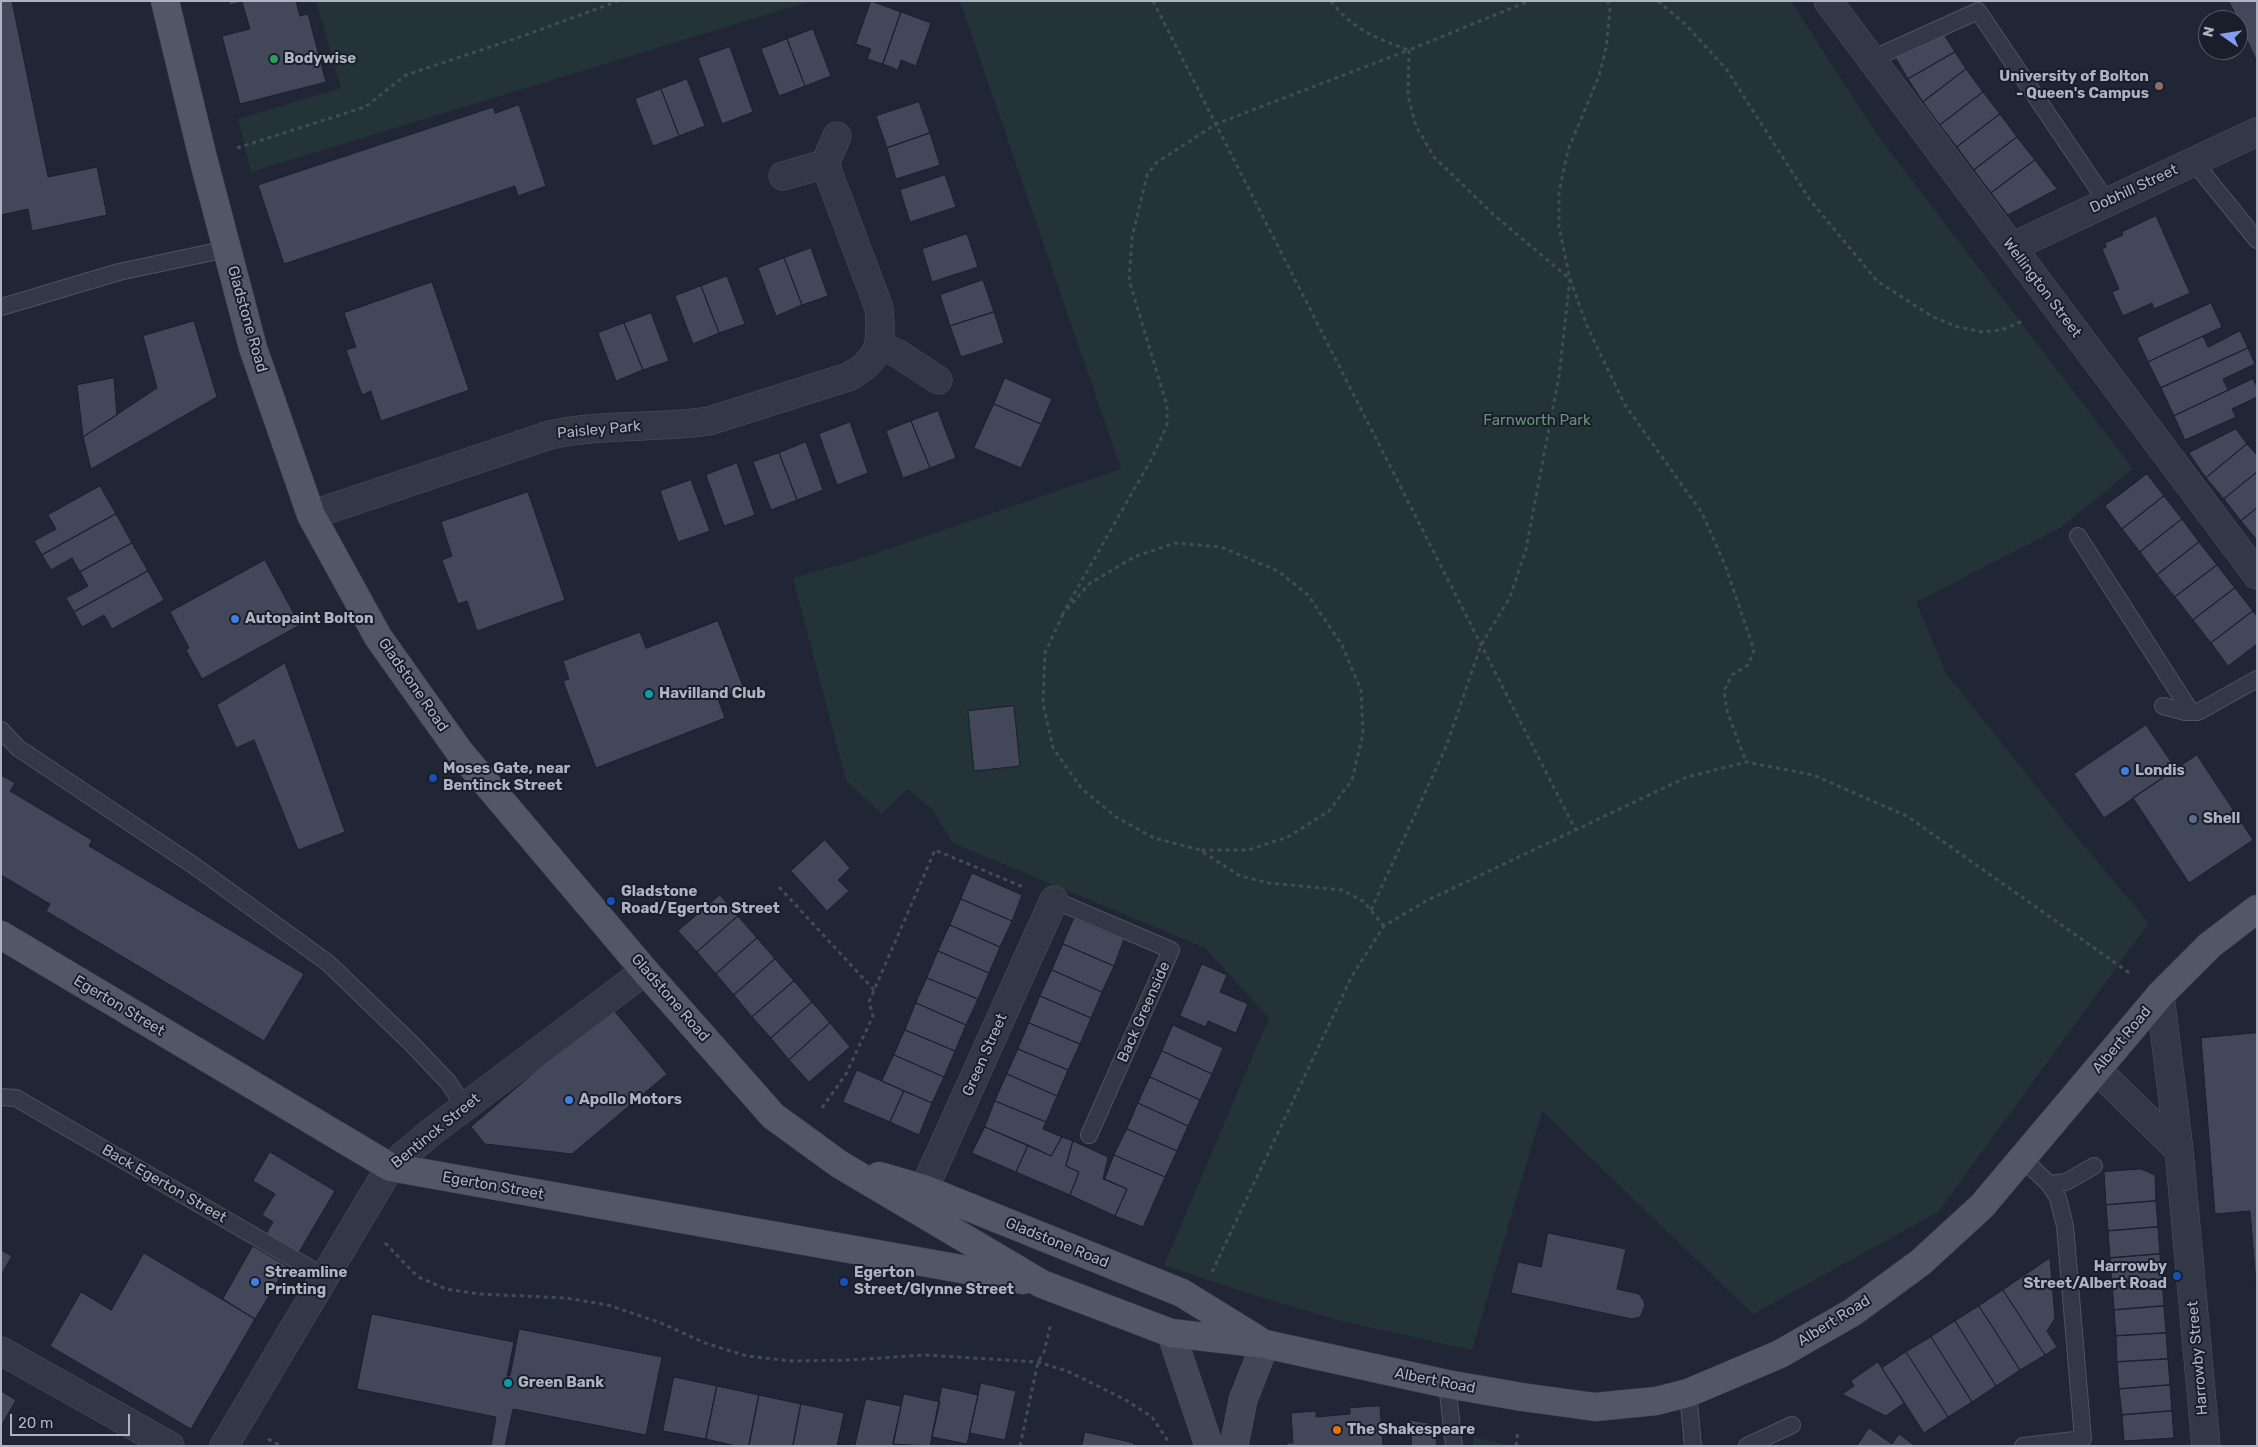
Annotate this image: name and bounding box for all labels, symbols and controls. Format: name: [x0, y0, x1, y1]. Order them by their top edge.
north arrow: [2198, 10, 2248, 60]
text: N: [2199, 25, 2218, 39]
place label: Bodywise: [284, 50, 356, 68]
marker: Bodywise: [268, 53, 280, 65]
place label: University of Bolton - Queen's Campus: [1999, 68, 2149, 103]
marker: University of Bolton - Queen's Campus: [2153, 80, 2165, 92]
street label: Dobhill Street: [2087, 161, 2181, 217]
street label: Wellington Street: [1999, 235, 2085, 341]
street label: Gladstone Road: [223, 264, 271, 374]
park label: Farnworth Park: [1483, 412, 1591, 430]
street label: Paisley Park: [556, 417, 642, 443]
place label: Autopaint Bolton: [245, 610, 374, 628]
marker: Autopaint Bolton: [229, 613, 241, 625]
street label: Gladstone Road: [374, 635, 452, 735]
place label: Havilland Club: [659, 685, 766, 703]
marker: Havilland Club: [643, 688, 655, 700]
place label: Moses Gate, near Bentinck Street: [443, 760, 570, 795]
place label: Londis: [2135, 762, 2185, 780]
marker: Londis: [2119, 765, 2131, 777]
marker: Moses Gate, near Bentinck Street: [427, 772, 439, 784]
place label: Shell: [2203, 810, 2240, 828]
marker: Shell: [2187, 813, 2199, 825]
place label: Gladstone Road/Egerton Street: [621, 883, 780, 918]
marker: Gladstone Road/Egerton Street: [605, 895, 617, 907]
street label: Gladstone Road: [627, 951, 713, 1045]
street label: Back Greenside: [1114, 959, 1174, 1065]
street label: Egerton Street: [70, 972, 168, 1040]
street label: Albert Road: [2089, 1003, 2155, 1077]
street label: Green Street: [959, 1011, 1011, 1099]
street label: Bentinck Street: [388, 1090, 484, 1172]
place label: Apollo Motors: [579, 1091, 682, 1109]
marker: Apollo Motors: [563, 1094, 575, 1106]
street label: Back Egerton Street: [99, 1141, 229, 1227]
street label: Egerton Street: [441, 1168, 545, 1204]
street label: Gladstone Road: [1003, 1214, 1111, 1272]
place label: Harrowby Street/Albert Road: [2023, 1258, 2167, 1293]
place label: Streamline Printing: [265, 1264, 347, 1299]
place label: Egerton Street/Glynne Street: [854, 1264, 1014, 1299]
marker: Harrowby Street/Albert Road: [2171, 1270, 2183, 1282]
marker: Streamline Printing: [249, 1276, 261, 1288]
marker: Egerton Street/Glynne Street: [838, 1276, 850, 1288]
street label: Albert Road: [1795, 1292, 1873, 1350]
street label: Harrowby Street: [2184, 1300, 2212, 1416]
street label: Albert Road: [1393, 1364, 1477, 1398]
place label: Green Bank: [518, 1374, 604, 1392]
marker: Green Bank: [502, 1377, 514, 1389]
scale bar: [12, 1404, 132, 1436]
text: 20 m: [18, 1414, 53, 1432]
place label: The Shakespeare: [1347, 1421, 1475, 1439]
marker: The Shakespeare: [1331, 1424, 1343, 1436]

